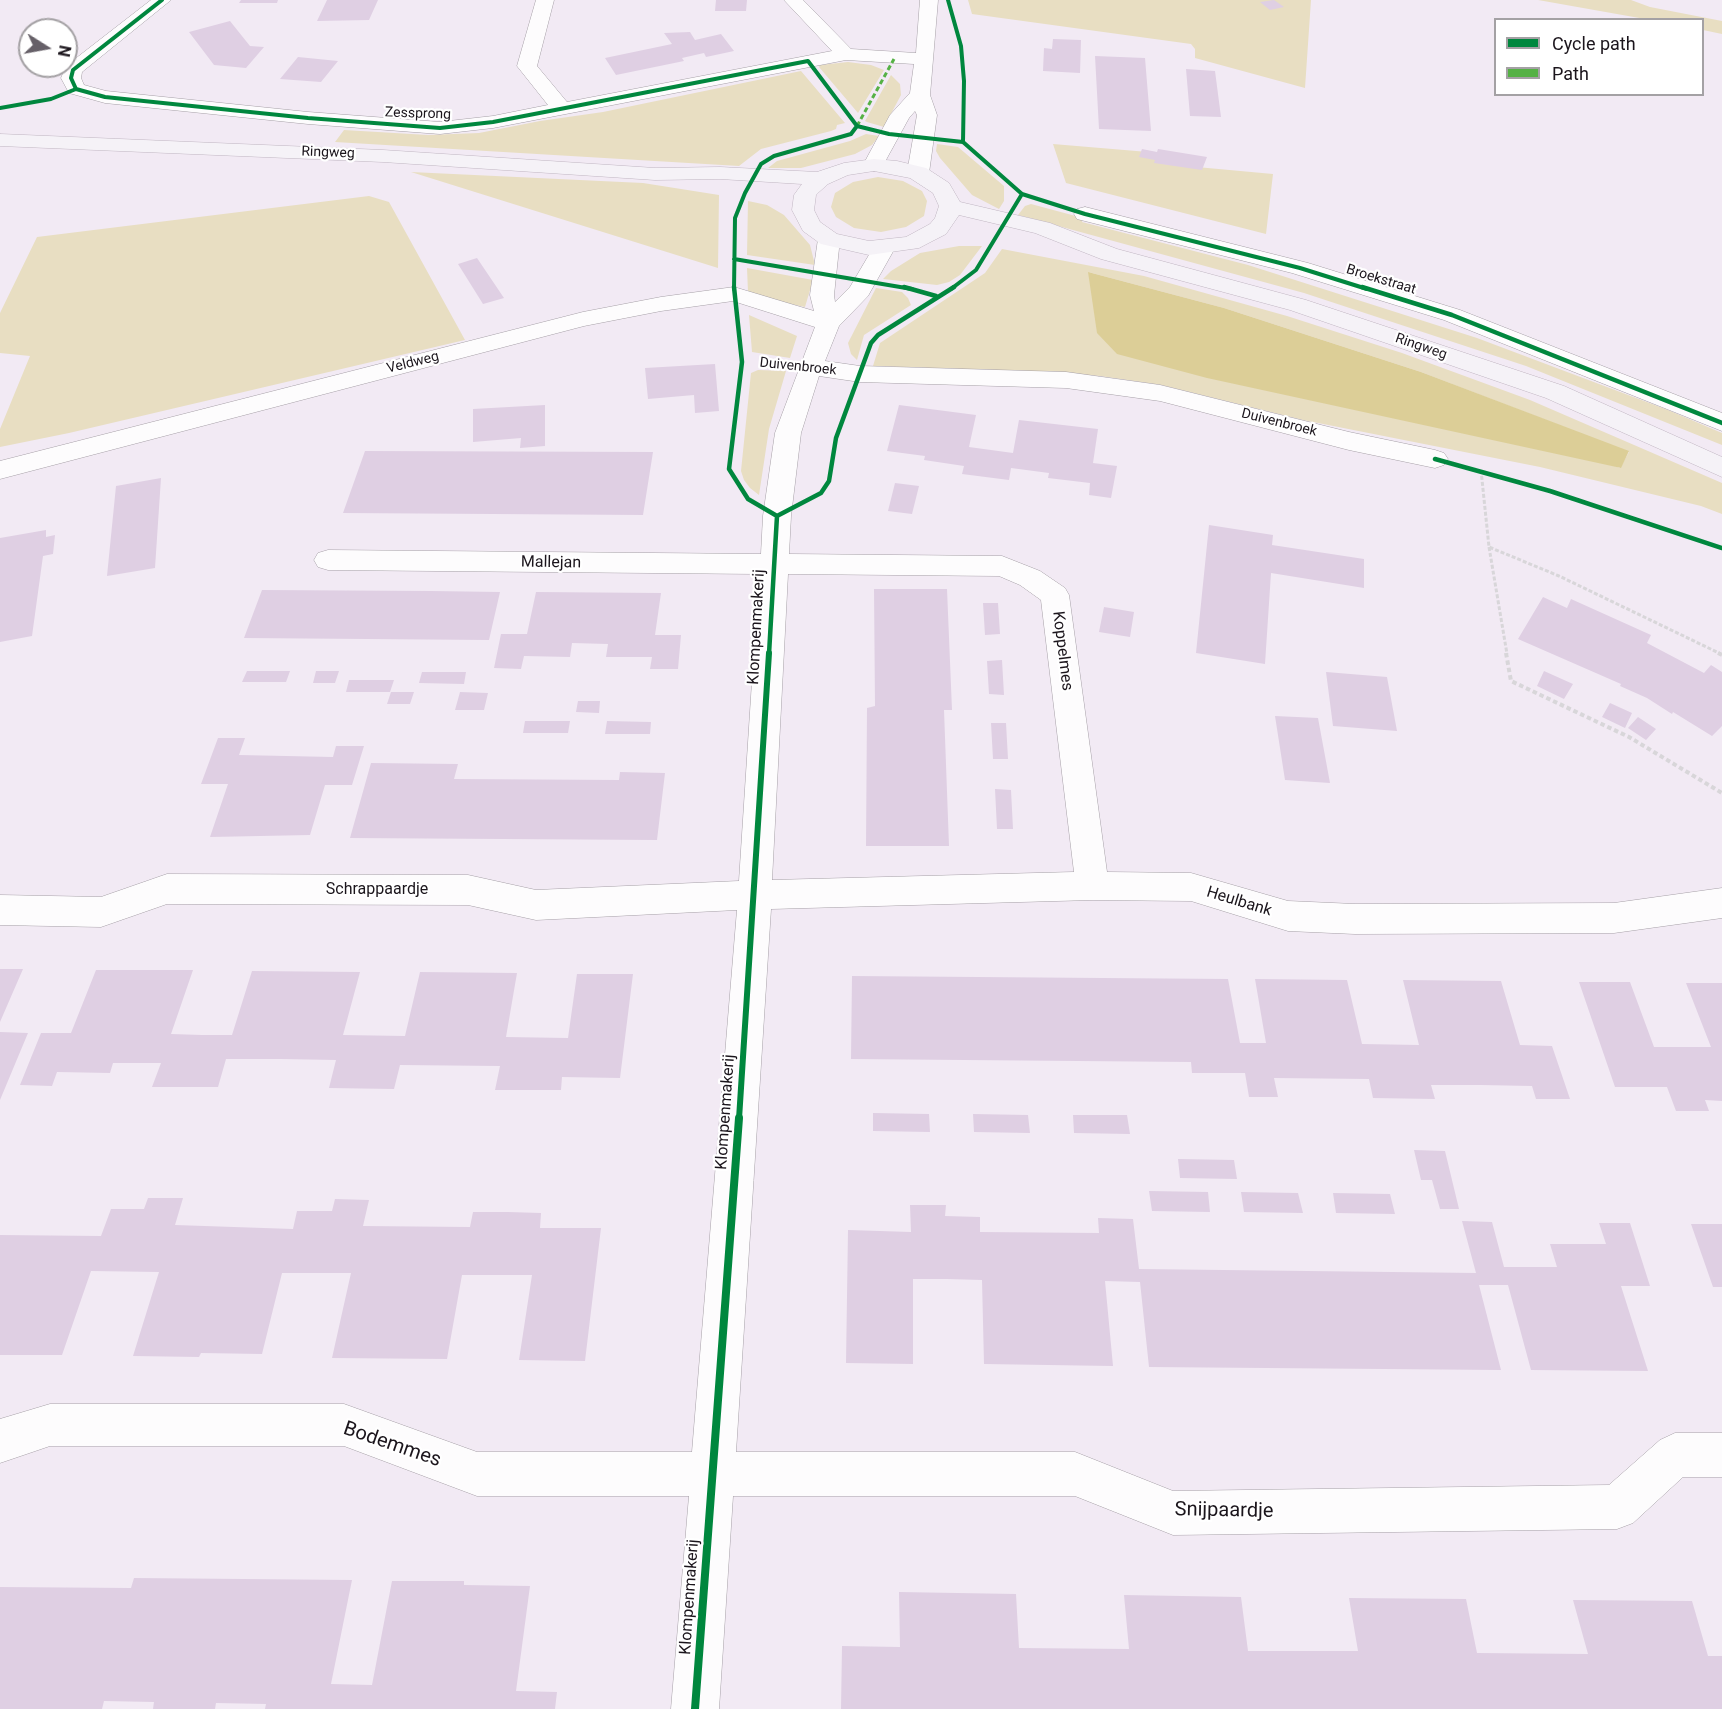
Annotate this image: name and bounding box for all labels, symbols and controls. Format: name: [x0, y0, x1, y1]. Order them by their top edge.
north arrow: [18, 18, 78, 78]
legend: [1494, 18, 1704, 96]
text: Cycle path: [1552, 33, 1636, 54]
text: N: [54, 44, 75, 58]
text: Path: [1552, 63, 1589, 84]
street label: Zessprong: [385, 104, 451, 124]
street label: Ringweg: [301, 144, 355, 162]
street label: Broekstraat: [1344, 261, 1418, 299]
street label: Ringweg: [1393, 330, 1449, 364]
street label: Veldweg: [385, 348, 441, 378]
street label: Duivenbroek: [759, 355, 837, 379]
street label: Duivenbroek: [1240, 406, 1318, 440]
street label: Mallejan: [521, 553, 581, 573]
street label: Klompenmakerij: [744, 569, 770, 685]
street label: Koppelmes: [1048, 610, 1076, 692]
street label: Schrappaardje: [326, 880, 428, 900]
street label: Heulbank: [1204, 883, 1274, 921]
street label: Klompenmakerij: [712, 1054, 740, 1170]
street label: Bodemmes: [340, 1417, 444, 1473]
street label: Snijpaardje: [1174, 1498, 1274, 1524]
street label: Klompenmakerij: [676, 1539, 704, 1655]

